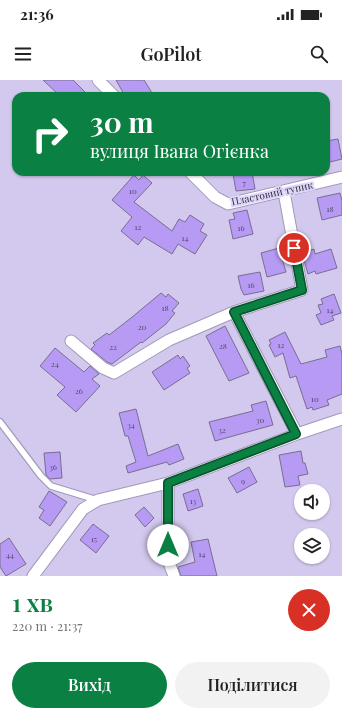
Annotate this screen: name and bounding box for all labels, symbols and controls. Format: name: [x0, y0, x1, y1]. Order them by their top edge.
text: 21:36: [20, 4, 54, 24]
text: GoPilot: [140, 42, 202, 66]
icon: menu: [12, 43, 34, 65]
icon: search: [308, 43, 330, 65]
text: 30 m: [90, 103, 154, 140]
icon: right: [24, 108, 76, 160]
text: вулиця Івана Огієнка: [90, 139, 269, 163]
street label: Пластовий тупик: [230, 177, 314, 208]
house number: 7: [242, 177, 246, 188]
house number: 10: [129, 185, 137, 196]
house number: 18: [326, 203, 334, 214]
house number: 12: [135, 221, 142, 232]
house number: 16: [237, 222, 245, 233]
pin: [277, 231, 311, 265]
house number: 14: [182, 232, 188, 243]
icon: arrive: [283, 237, 305, 259]
house number: 16: [247, 279, 255, 290]
house number: 18: [161, 302, 169, 313]
house number: 14: [327, 304, 333, 315]
house number: 20: [138, 321, 147, 332]
house number: 12: [278, 339, 285, 350]
house number: 28: [219, 340, 227, 351]
house number: 22: [109, 341, 117, 352]
house number: 24: [51, 358, 59, 369]
house number: 26: [75, 385, 83, 396]
house number: 10: [311, 393, 319, 404]
house number: 30: [256, 414, 264, 425]
house number: 34: [127, 419, 135, 430]
house number: 32: [218, 424, 226, 435]
house number: 36: [49, 461, 57, 472]
house number: 9: [241, 475, 245, 486]
map controls: [294, 484, 330, 564]
button: sound: [294, 484, 330, 520]
house number: 13: [190, 495, 197, 506]
position arrow: [147, 524, 189, 566]
button: layers: [294, 528, 330, 564]
house number: 15: [91, 533, 97, 544]
house number: 14: [199, 548, 205, 559]
house number: 44: [6, 549, 14, 560]
text: 1 хв: [12, 586, 53, 618]
button: close: [288, 589, 330, 631]
text: 220 m · 21:37: [12, 617, 83, 634]
button: Вихід: [12, 662, 167, 708]
button: Поділитися: [175, 662, 330, 708]

